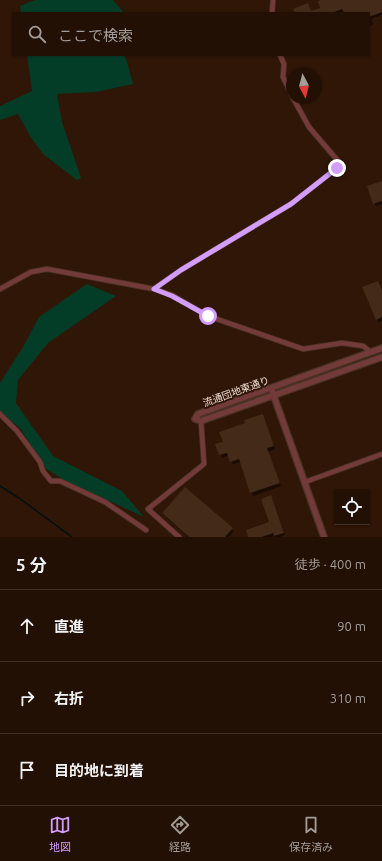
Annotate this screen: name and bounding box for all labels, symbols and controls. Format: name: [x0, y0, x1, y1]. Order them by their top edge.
search box: [12, 12, 370, 56]
icon: search: [26, 23, 48, 45]
text: ここで検索: [58, 27, 133, 44]
north arrow: [286, 68, 322, 104]
route end: [328, 159, 346, 177]
route start: [199, 307, 217, 325]
street label: 流通団地東通り: [201, 374, 271, 409]
map controls: [334, 489, 370, 525]
button: locate: [334, 489, 370, 525]
text: 5 分: [16, 555, 47, 574]
text: 徒歩 · 400 m: [295, 557, 366, 571]
icon: ahead: [16, 615, 38, 637]
text: 直進: [54, 618, 84, 635]
text: 90 m: [337, 619, 366, 633]
icon: right: [16, 687, 38, 709]
text: 右折: [54, 690, 84, 707]
text: 310 m: [330, 691, 366, 705]
icon: arrive: [16, 759, 38, 781]
text: 目的地に到着: [54, 762, 144, 779]
tab: 地図: [49, 814, 71, 854]
tab: 経路: [169, 814, 191, 854]
tab: 保存済み: [289, 814, 333, 854]

